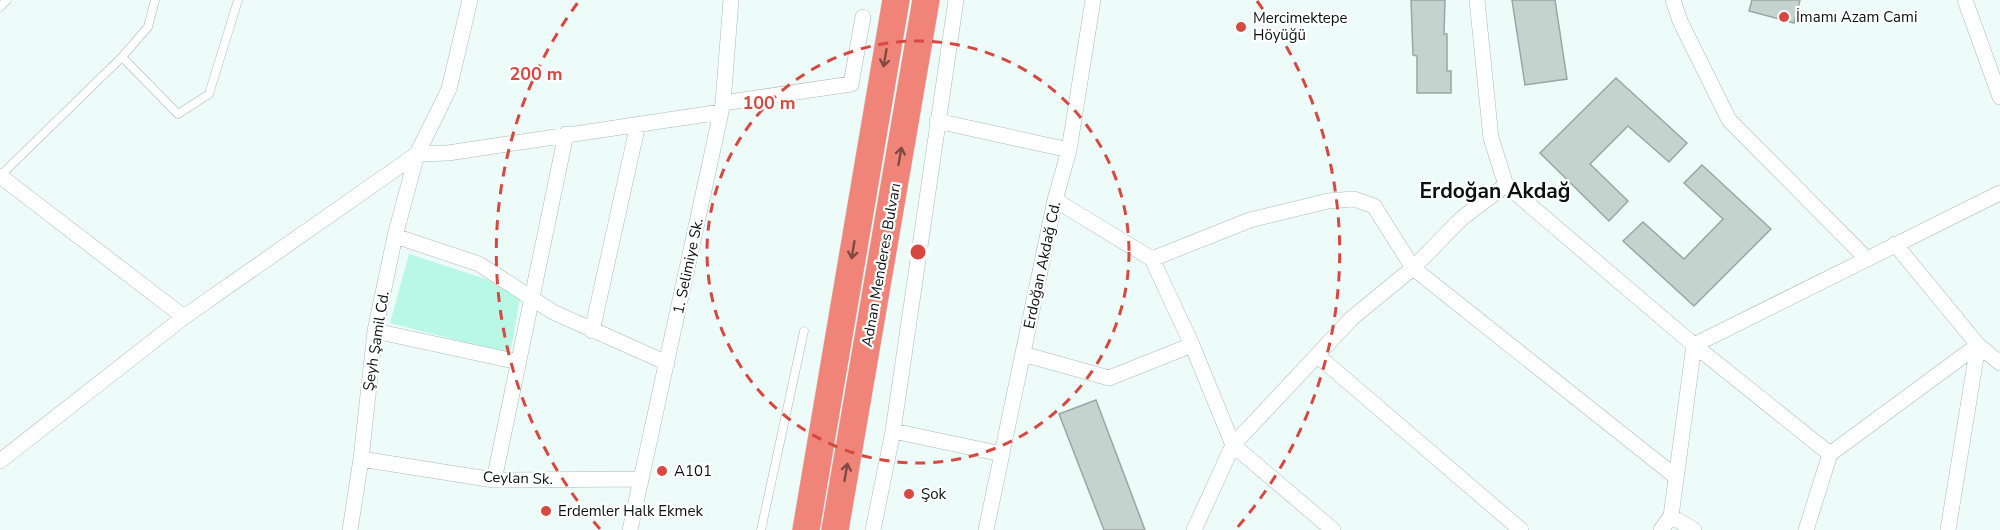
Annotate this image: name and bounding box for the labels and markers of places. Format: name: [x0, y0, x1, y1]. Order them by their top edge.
place label: İmamı Azam Cami: [1796, 7, 1917, 27]
place label: Mercimektepe Höyüğü: [1253, 8, 1348, 45]
marker: İmamı Azam Cami: [1777, 10, 1791, 24]
marker: Mercimektepe Höyüğü: [1234, 20, 1248, 34]
centre of rings: [908, 242, 928, 262]
place label: A101: [674, 461, 712, 481]
marker: A101: [655, 464, 669, 478]
place label: Şok: [921, 484, 947, 504]
marker: Şok: [902, 487, 916, 501]
place label: Erdemler Halk Ekmek: [558, 501, 703, 521]
marker: Erdemler Halk Ekmek: [539, 504, 553, 518]

